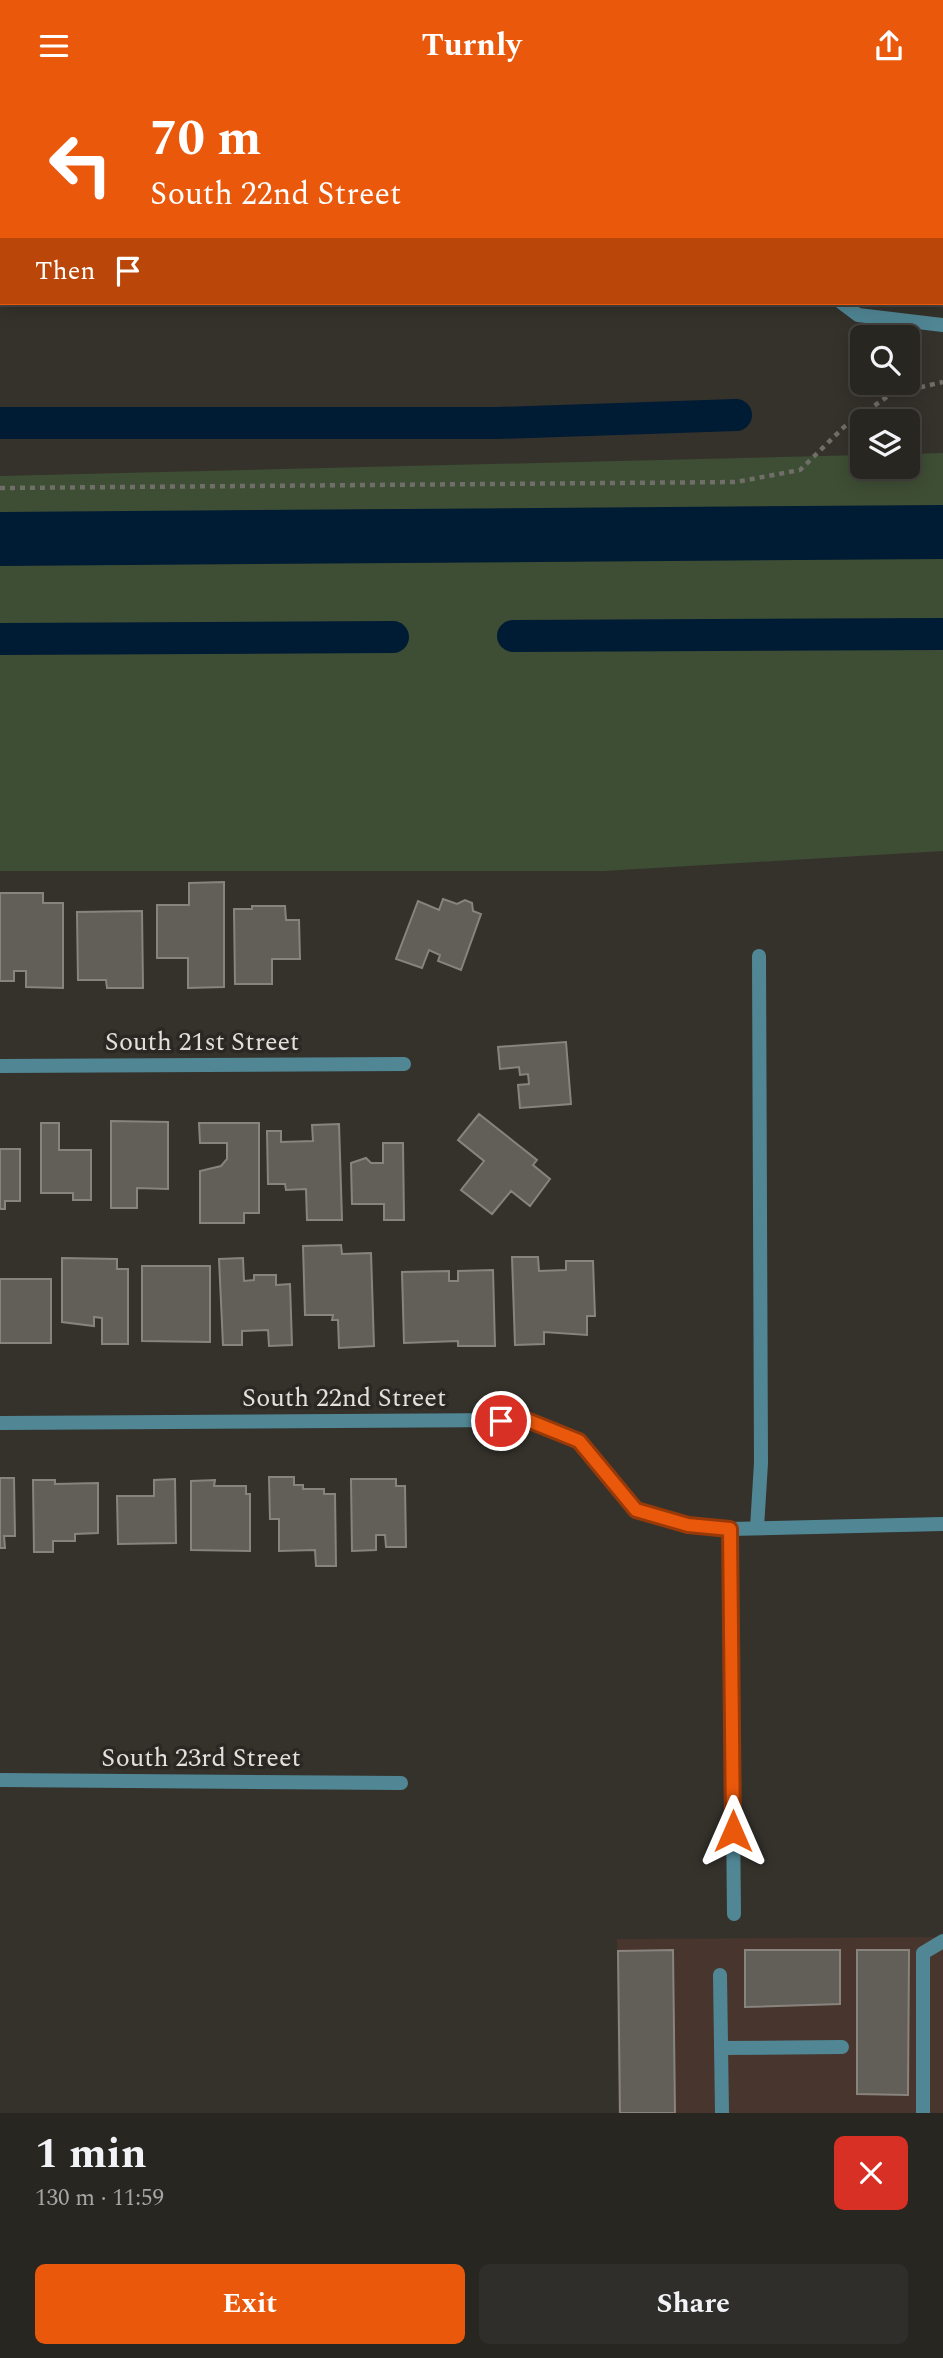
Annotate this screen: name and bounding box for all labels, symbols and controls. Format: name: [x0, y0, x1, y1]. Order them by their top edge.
text: Turnly: [421, 21, 522, 70]
icon: menu: [35, 27, 73, 65]
icon: share: [870, 27, 908, 65]
text: 70 m: [150, 102, 261, 177]
icon: left: [35, 119, 126, 210]
text: South 22nd Street: [150, 170, 401, 219]
text: Then: [35, 251, 95, 291]
icon: arrive: [109, 252, 147, 290]
map controls: [850, 325, 920, 479]
button: search: [850, 325, 920, 395]
button: layers: [850, 409, 920, 479]
street label: South 21st Street: [105, 1022, 299, 1062]
street label: South 22nd Street: [242, 1378, 446, 1418]
pin: [471, 1391, 531, 1451]
icon: arrive: [482, 1402, 520, 1440]
street label: South 23rd Street: [101, 1738, 301, 1778]
position arrow: [696, 1794, 770, 1868]
text: 1 min: [35, 2123, 147, 2186]
button: close: [834, 2136, 908, 2210]
text: 130 m · 11:59: [35, 2181, 164, 2216]
button: Exit: [35, 2264, 465, 2344]
button: Share: [479, 2264, 908, 2344]

